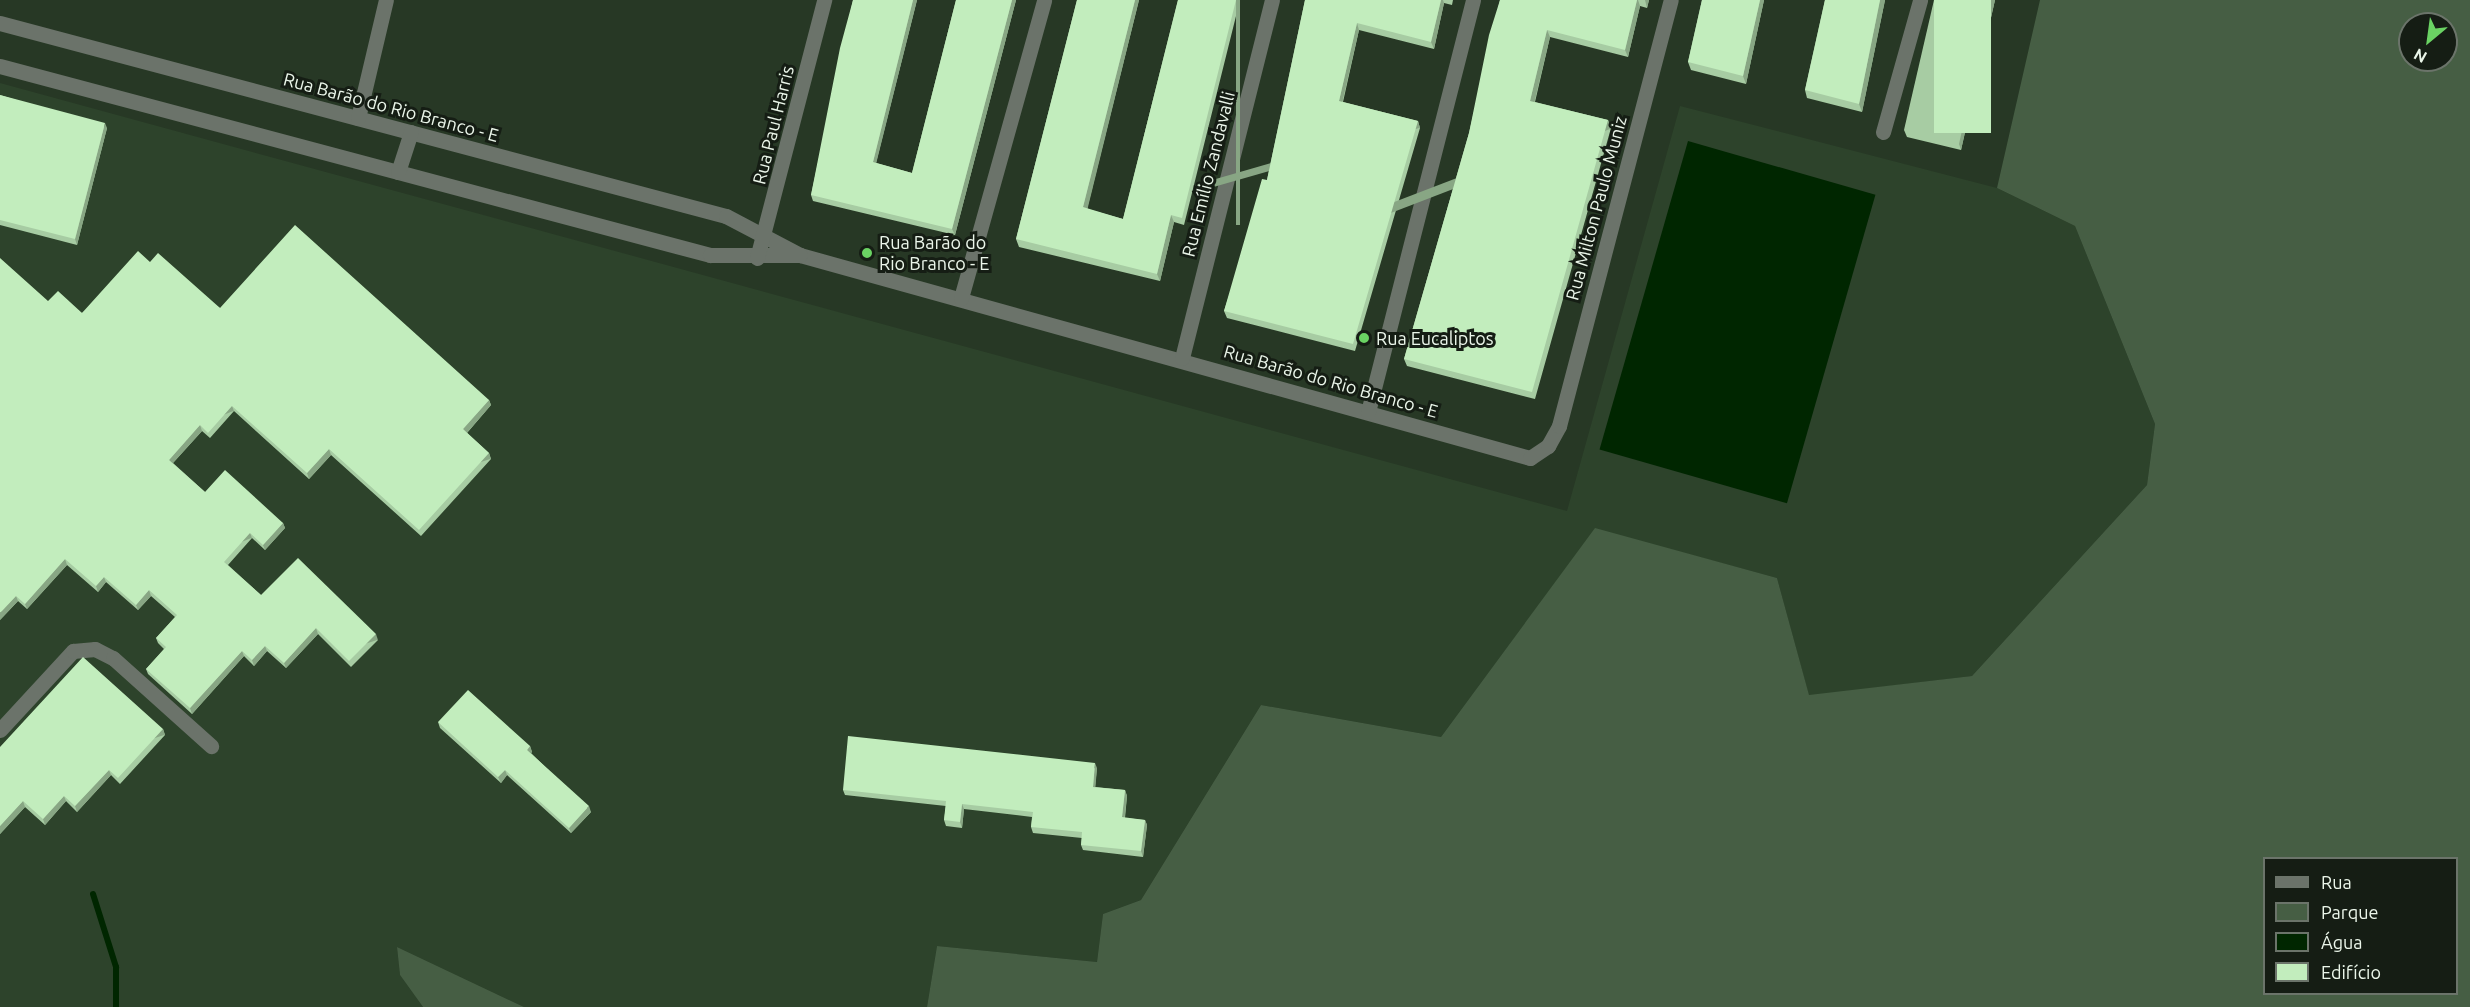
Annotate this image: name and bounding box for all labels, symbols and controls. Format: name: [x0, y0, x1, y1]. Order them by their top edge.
north arrow: [2398, 12, 2458, 72]
text: N: [2411, 45, 2430, 67]
street label: Rua Paul Harris: [748, 63, 798, 187]
street label: Rua Barão do Rio Branco - E: [281, 68, 501, 146]
street label: Rua Emílio Zandavalli: [1177, 89, 1239, 259]
street label: Rua Milton Paulo Muniz: [1561, 113, 1631, 303]
place label: Rua Barão do Rio Branco - E: [879, 232, 989, 274]
marker: Rua Barão do Rio Branco - E: [860, 246, 874, 260]
place label: Rua Eucaliptos: [1376, 327, 1494, 349]
marker: Rua Eucaliptos: [1357, 331, 1371, 345]
street label: Rua Barão do Rio Branco - E: [1221, 340, 1441, 422]
legend: [2263, 857, 2458, 995]
text: Rua: [2321, 872, 2352, 892]
text: Parque: [2321, 902, 2378, 922]
text: Água: [2321, 932, 2363, 952]
text: Edifício: [2321, 962, 2381, 982]

